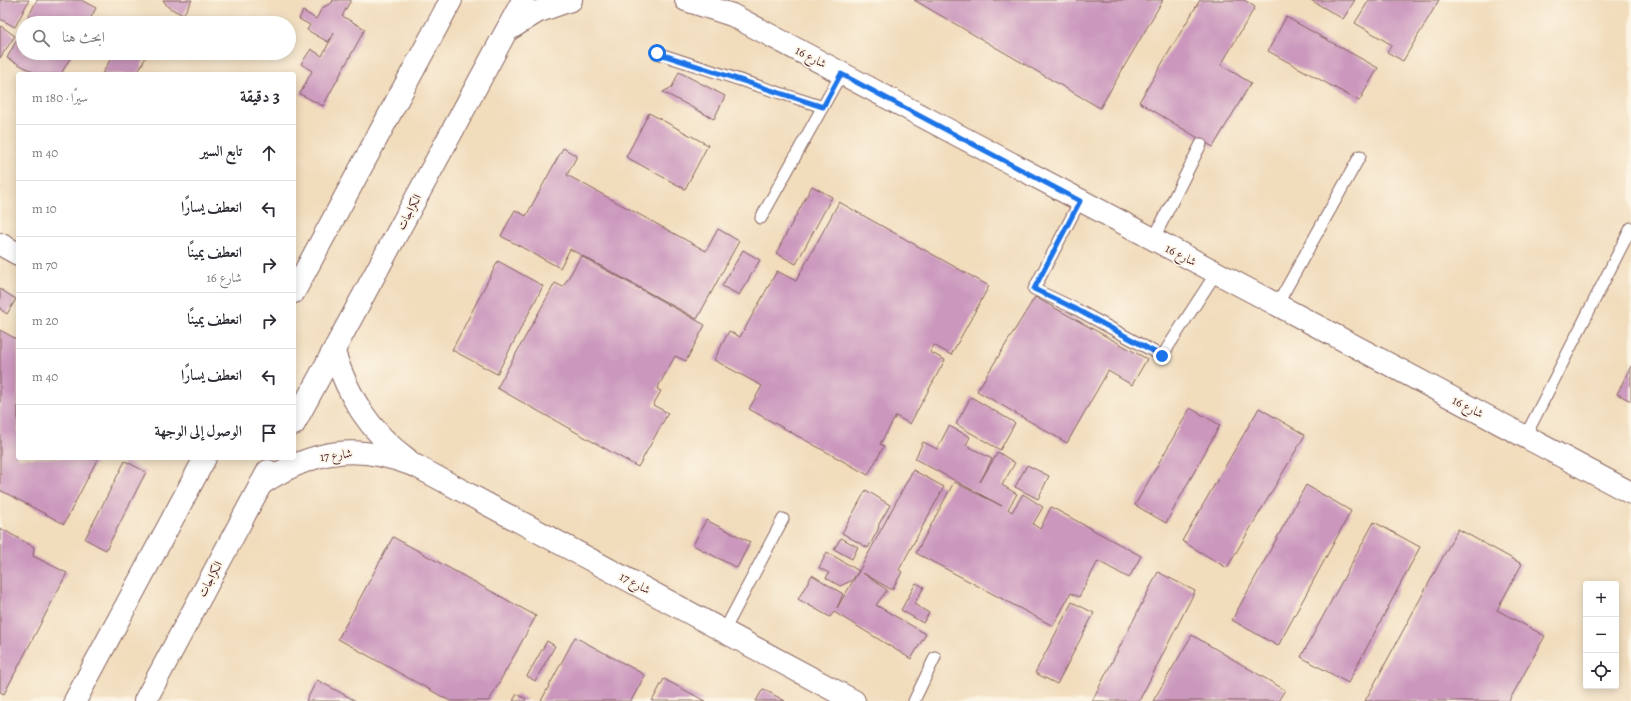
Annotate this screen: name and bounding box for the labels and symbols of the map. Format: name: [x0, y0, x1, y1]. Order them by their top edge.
street label: شارع 16: [791, 42, 829, 75]
route start: [648, 44, 666, 62]
street label: الكراجات: [393, 191, 425, 233]
street label: شارع 16: [1161, 240, 1199, 273]
route end: [1153, 347, 1171, 365]
street label: شارع 16: [1448, 392, 1486, 425]
street label: شارع 17: [319, 445, 354, 468]
street label: الكراجات: [194, 558, 226, 600]
street label: شارع 17: [616, 568, 653, 600]

